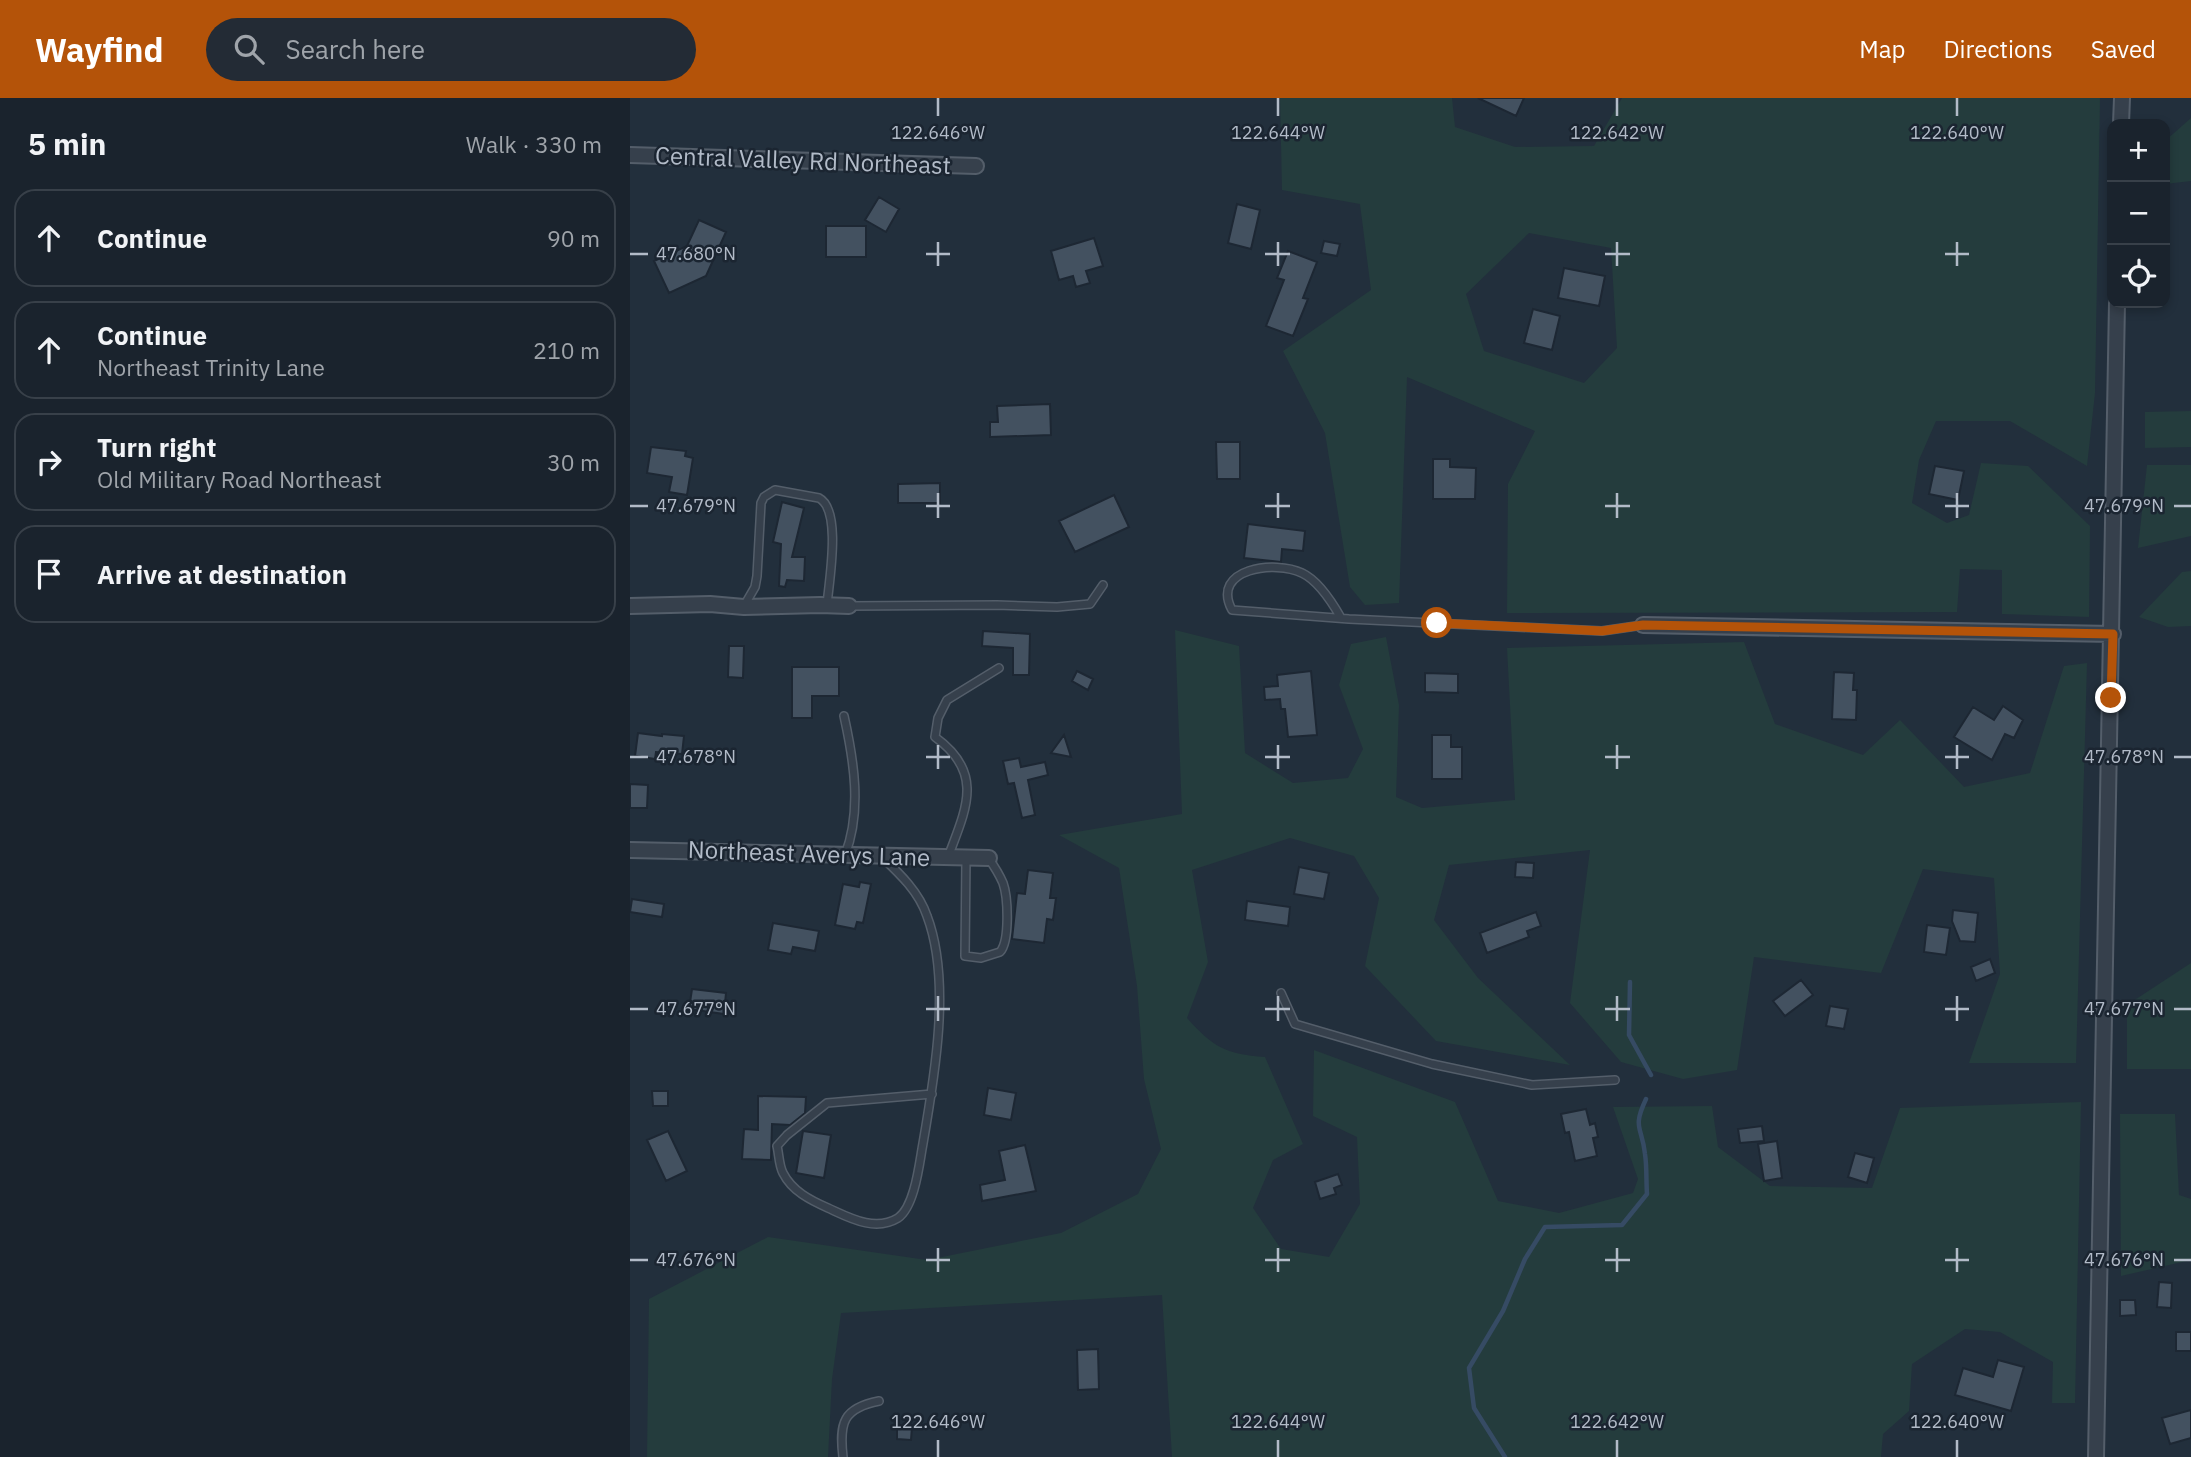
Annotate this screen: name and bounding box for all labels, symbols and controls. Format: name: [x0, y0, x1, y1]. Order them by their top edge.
search box: [206, 18, 696, 81]
text: Wayfind: [35, 28, 164, 71]
icon: search: [230, 30, 268, 68]
text: Search here: [286, 32, 425, 66]
text: Map: [1859, 33, 1905, 65]
text: Directions: [1943, 33, 2053, 65]
text: Saved: [2091, 33, 2156, 65]
map controls: [2107, 119, 2170, 308]
button: +: [2107, 119, 2170, 182]
text: 122.646°W: [891, 121, 985, 144]
text: 122.644°W: [1231, 121, 1325, 144]
text: 122.642°W: [1570, 121, 1664, 144]
text: 122.640°W: [1910, 121, 2004, 144]
text: 5 min: [28, 124, 106, 163]
text: Walk · 330 m: [466, 129, 602, 159]
street label: Central Valley Rd Northeast: [655, 139, 952, 181]
button: −: [2107, 182, 2170, 245]
icon: ahead: [30, 219, 68, 257]
text: Continue: [97, 221, 207, 255]
text: 90 m: [547, 223, 600, 253]
text: 47.680°N: [656, 242, 736, 265]
button: locate: [2107, 245, 2170, 308]
text: Continue: [97, 318, 207, 352]
icon: ahead: [30, 331, 68, 369]
text: 210 m: [533, 335, 600, 365]
text: Northeast Trinity Lane: [97, 352, 325, 382]
text: Turn right: [97, 430, 216, 464]
icon: right: [30, 443, 68, 481]
text: 30 m: [547, 447, 600, 477]
text: Old Military Road Northeast: [97, 464, 382, 494]
text: 47.679°N: [656, 494, 736, 517]
text: 47.679°N: [2084, 494, 2164, 517]
icon: arrive: [30, 555, 68, 593]
text: Arrive at destination: [97, 557, 347, 591]
route start: [1421, 607, 1452, 638]
route end: [2095, 682, 2126, 713]
text: 47.678°N: [656, 745, 736, 768]
text: 47.678°N: [2084, 745, 2164, 768]
street label: Northeast Averys Lane: [687, 833, 931, 873]
text: 47.677°N: [656, 997, 736, 1020]
text: 47.677°N: [2084, 997, 2164, 1020]
text: 47.676°N: [656, 1248, 736, 1271]
text: 47.676°N: [2084, 1248, 2164, 1271]
text: 122.646°W: [891, 1410, 985, 1433]
text: 122.644°W: [1231, 1410, 1325, 1433]
text: 122.642°W: [1570, 1410, 1664, 1433]
text: 122.640°W: [1910, 1410, 2004, 1433]

